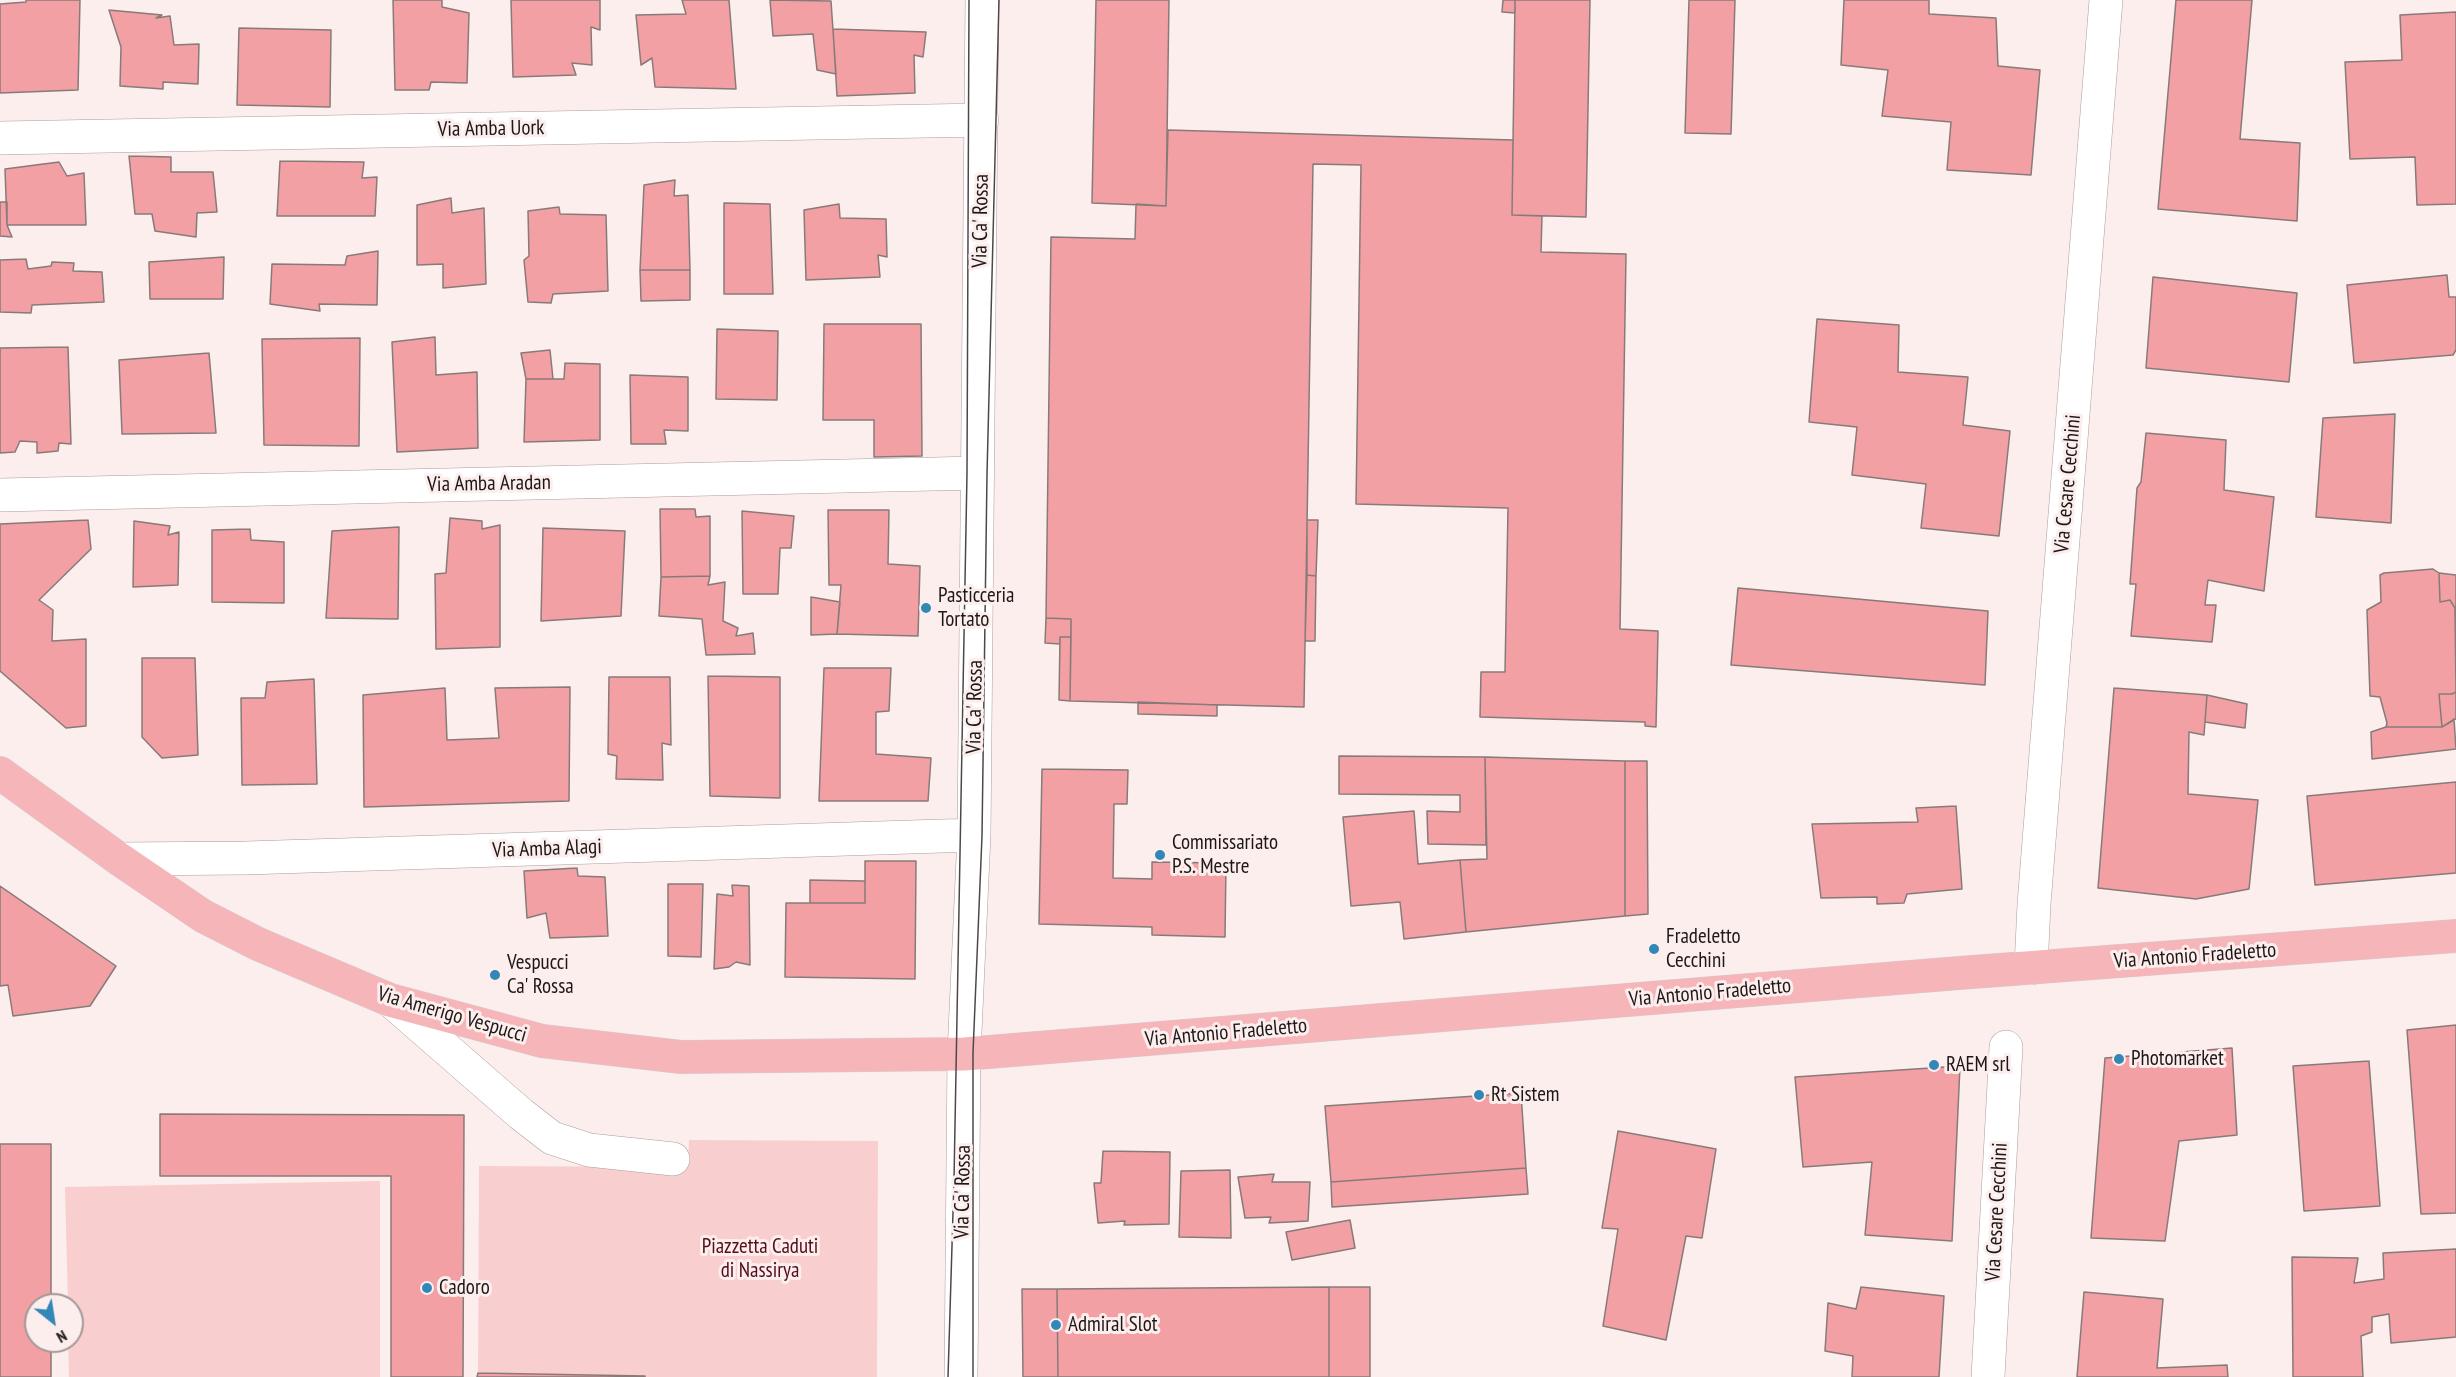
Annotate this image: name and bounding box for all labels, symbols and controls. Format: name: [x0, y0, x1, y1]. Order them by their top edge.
street label: Via Amba Uork: [437, 115, 545, 143]
street label: Via Ca' Rossa: [968, 174, 994, 268]
street label: Via Cesare Cecchini: [2049, 414, 2087, 554]
street label: Via Amba Aradan: [427, 470, 551, 498]
place label: Pasticceria Tortato: [938, 583, 1014, 633]
marker: Pasticceria Tortato: [919, 601, 933, 615]
street label: Via Ca' Rossa: [962, 660, 988, 754]
place label: Commissariato P.S. Mestre: [1172, 830, 1278, 880]
street label: Via Amba Alagi: [492, 834, 602, 864]
marker: Commissariato P.S. Mestre: [1153, 848, 1167, 862]
place label: Fradeletto Cecchini: [1666, 924, 1741, 974]
street label: Via Antonio Fradeletto: [2113, 938, 2277, 974]
marker: Fradeletto Cecchini: [1647, 942, 1661, 956]
place label: Vespucci Ca' Rossa: [507, 950, 574, 1000]
marker: Vespucci Ca' Rossa: [488, 968, 502, 982]
street label: Via Antonio Fradeletto: [1628, 973, 1792, 1013]
street label: Via Amerigo Vespucci: [374, 982, 530, 1048]
street label: Via Antonio Fradeletto: [1144, 1013, 1308, 1053]
place label: Photomarket: [2131, 1046, 2224, 1072]
place label: RAEM srl: [1946, 1052, 2010, 1078]
marker: Photomarket: [2112, 1052, 2126, 1066]
marker: RAEM srl: [1927, 1058, 1941, 1072]
place label: Rt Sistem: [1491, 1082, 1560, 1108]
marker: Rt Sistem: [1472, 1088, 1486, 1102]
street label: Via Cesare Cecchini: [1981, 1142, 2013, 1282]
street label: Via Ca' Rossa: [950, 1145, 976, 1239]
park label: Piazzetta Caduti di Nassirya: [702, 1234, 818, 1284]
place label: Cadoro: [439, 1275, 490, 1301]
marker: Cadoro: [420, 1281, 434, 1295]
north arrow: [24, 1293, 84, 1353]
place label: Admiral Slot: [1068, 1312, 1157, 1338]
marker: Admiral Slot: [1049, 1318, 1063, 1332]
text: N: [53, 1326, 71, 1348]

